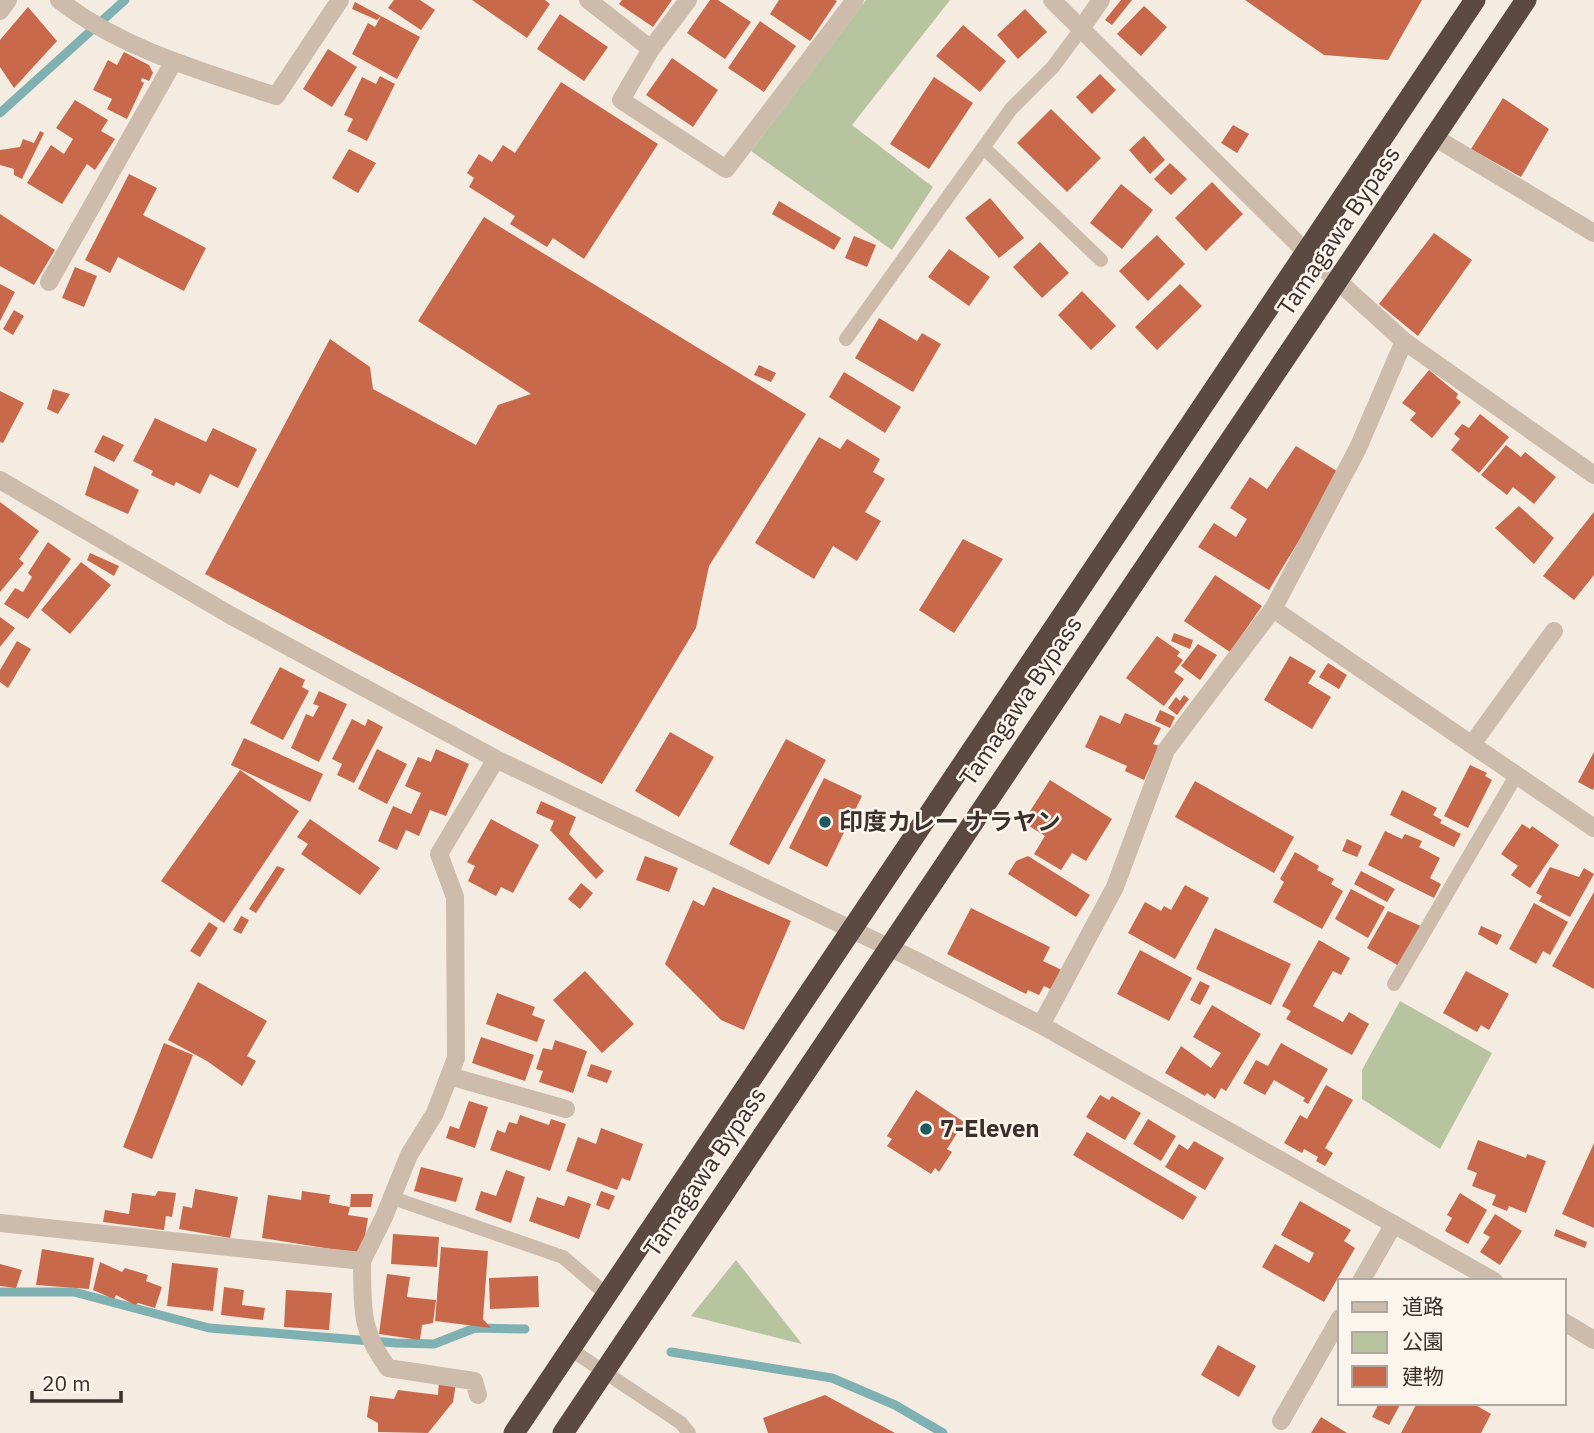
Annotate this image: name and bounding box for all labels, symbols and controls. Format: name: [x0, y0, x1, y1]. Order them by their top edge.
street label: Tamagawa Bypass: [1270, 139, 1407, 321]
street label: Tamagawa Bypass: [952, 609, 1089, 791]
place label: 印度カレー ナラヤン: [839, 805, 1061, 837]
marker: 印度カレー ナラヤン: [817, 814, 833, 830]
street label: Tamagawa Bypass: [636, 1080, 773, 1262]
place label: 7-Eleven: [940, 1112, 1040, 1144]
marker: 7-Eleven: [918, 1121, 934, 1137]
legend: [1338, 1279, 1566, 1405]
text: 道路: [1402, 1292, 1444, 1320]
text: 公園: [1402, 1327, 1444, 1355]
scale bar: [32, 1360, 121, 1404]
text: 建物: [1402, 1362, 1444, 1390]
text: 20 m: [42, 1369, 91, 1397]

